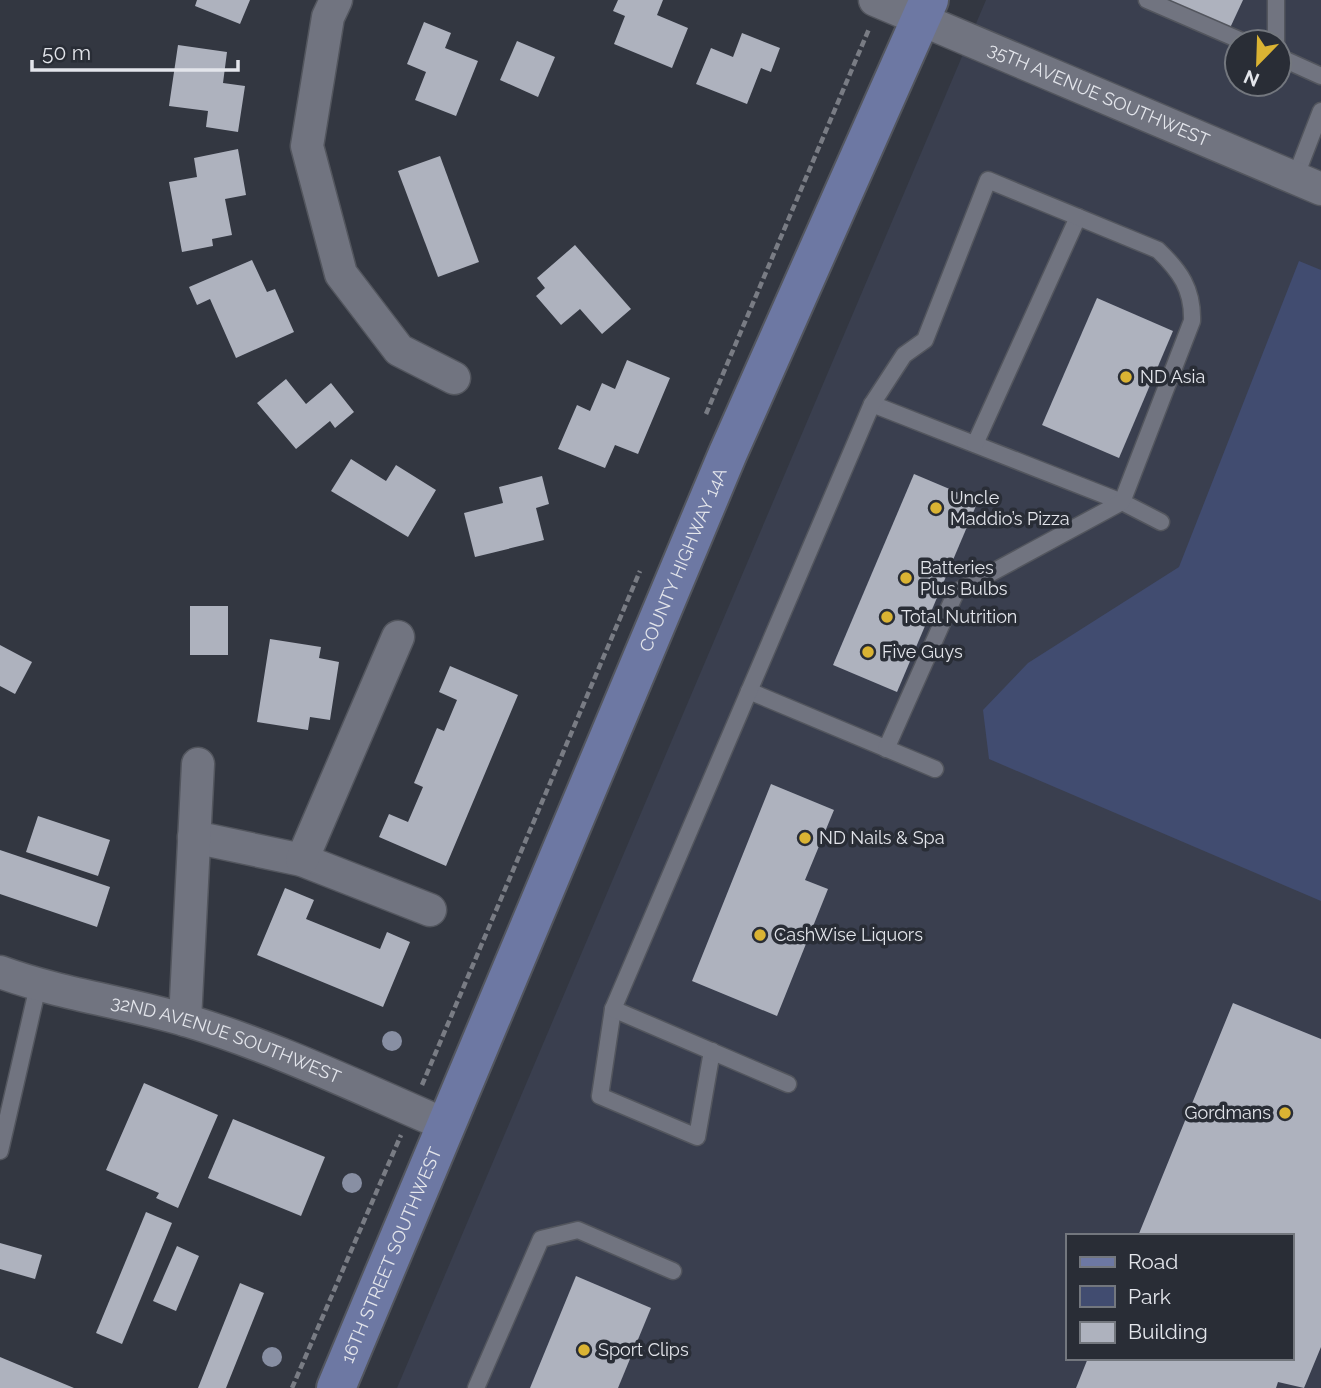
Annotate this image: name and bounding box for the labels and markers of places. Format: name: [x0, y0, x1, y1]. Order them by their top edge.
place label: ND Asia: [1140, 366, 1205, 387]
marker: ND Asia: [1118, 369, 1134, 385]
place label: Uncle Maddio’s Pizza: [950, 487, 1070, 529]
marker: Uncle Maddio’s Pizza: [928, 500, 944, 516]
place label: Batteries Plus Bulbs: [920, 557, 1008, 599]
marker: Batteries Plus Bulbs: [898, 570, 914, 586]
place label: Total Nutrition: [901, 606, 1017, 627]
marker: Total Nutrition: [879, 609, 895, 625]
place label: Five Guys: [882, 641, 963, 662]
marker: Five Guys: [860, 644, 876, 660]
place label: ND Nails & Spa: [819, 827, 945, 848]
marker: ND Nails & Spa: [797, 830, 813, 846]
place label: CashWise Liquors: [774, 924, 923, 945]
marker: CashWise Liquors: [752, 927, 768, 943]
place label: Gordmans: [1185, 1102, 1271, 1123]
marker: Gordmans: [1277, 1105, 1293, 1121]
place label: Sport Clips: [598, 1339, 689, 1360]
marker: Sport Clips: [576, 1342, 592, 1358]

